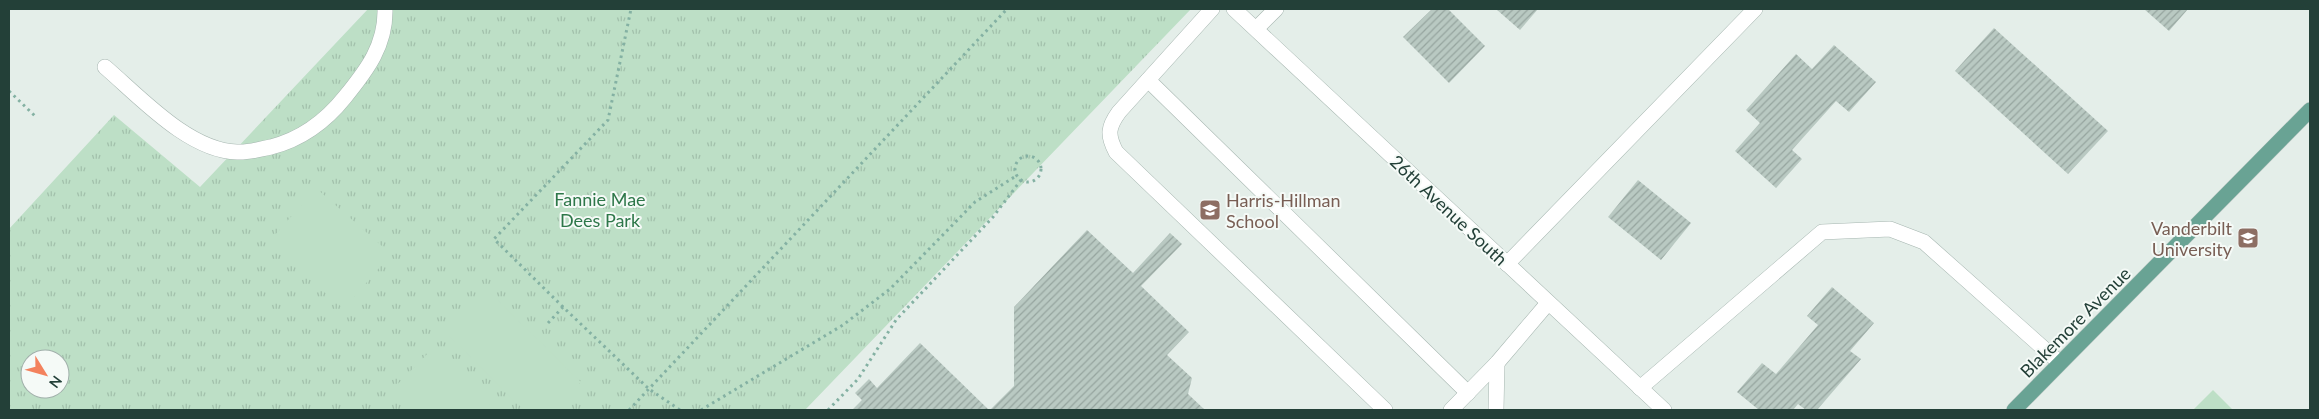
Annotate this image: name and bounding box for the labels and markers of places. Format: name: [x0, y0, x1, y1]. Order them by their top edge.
place label: Harris-Hillman School: [1226, 189, 1341, 232]
school or university icon: Harris-Hillman School: [1198, 198, 1222, 222]
place label: Vanderbilt University: [2151, 217, 2233, 260]
school or university icon: Vanderbilt University: [2236, 226, 2260, 250]

